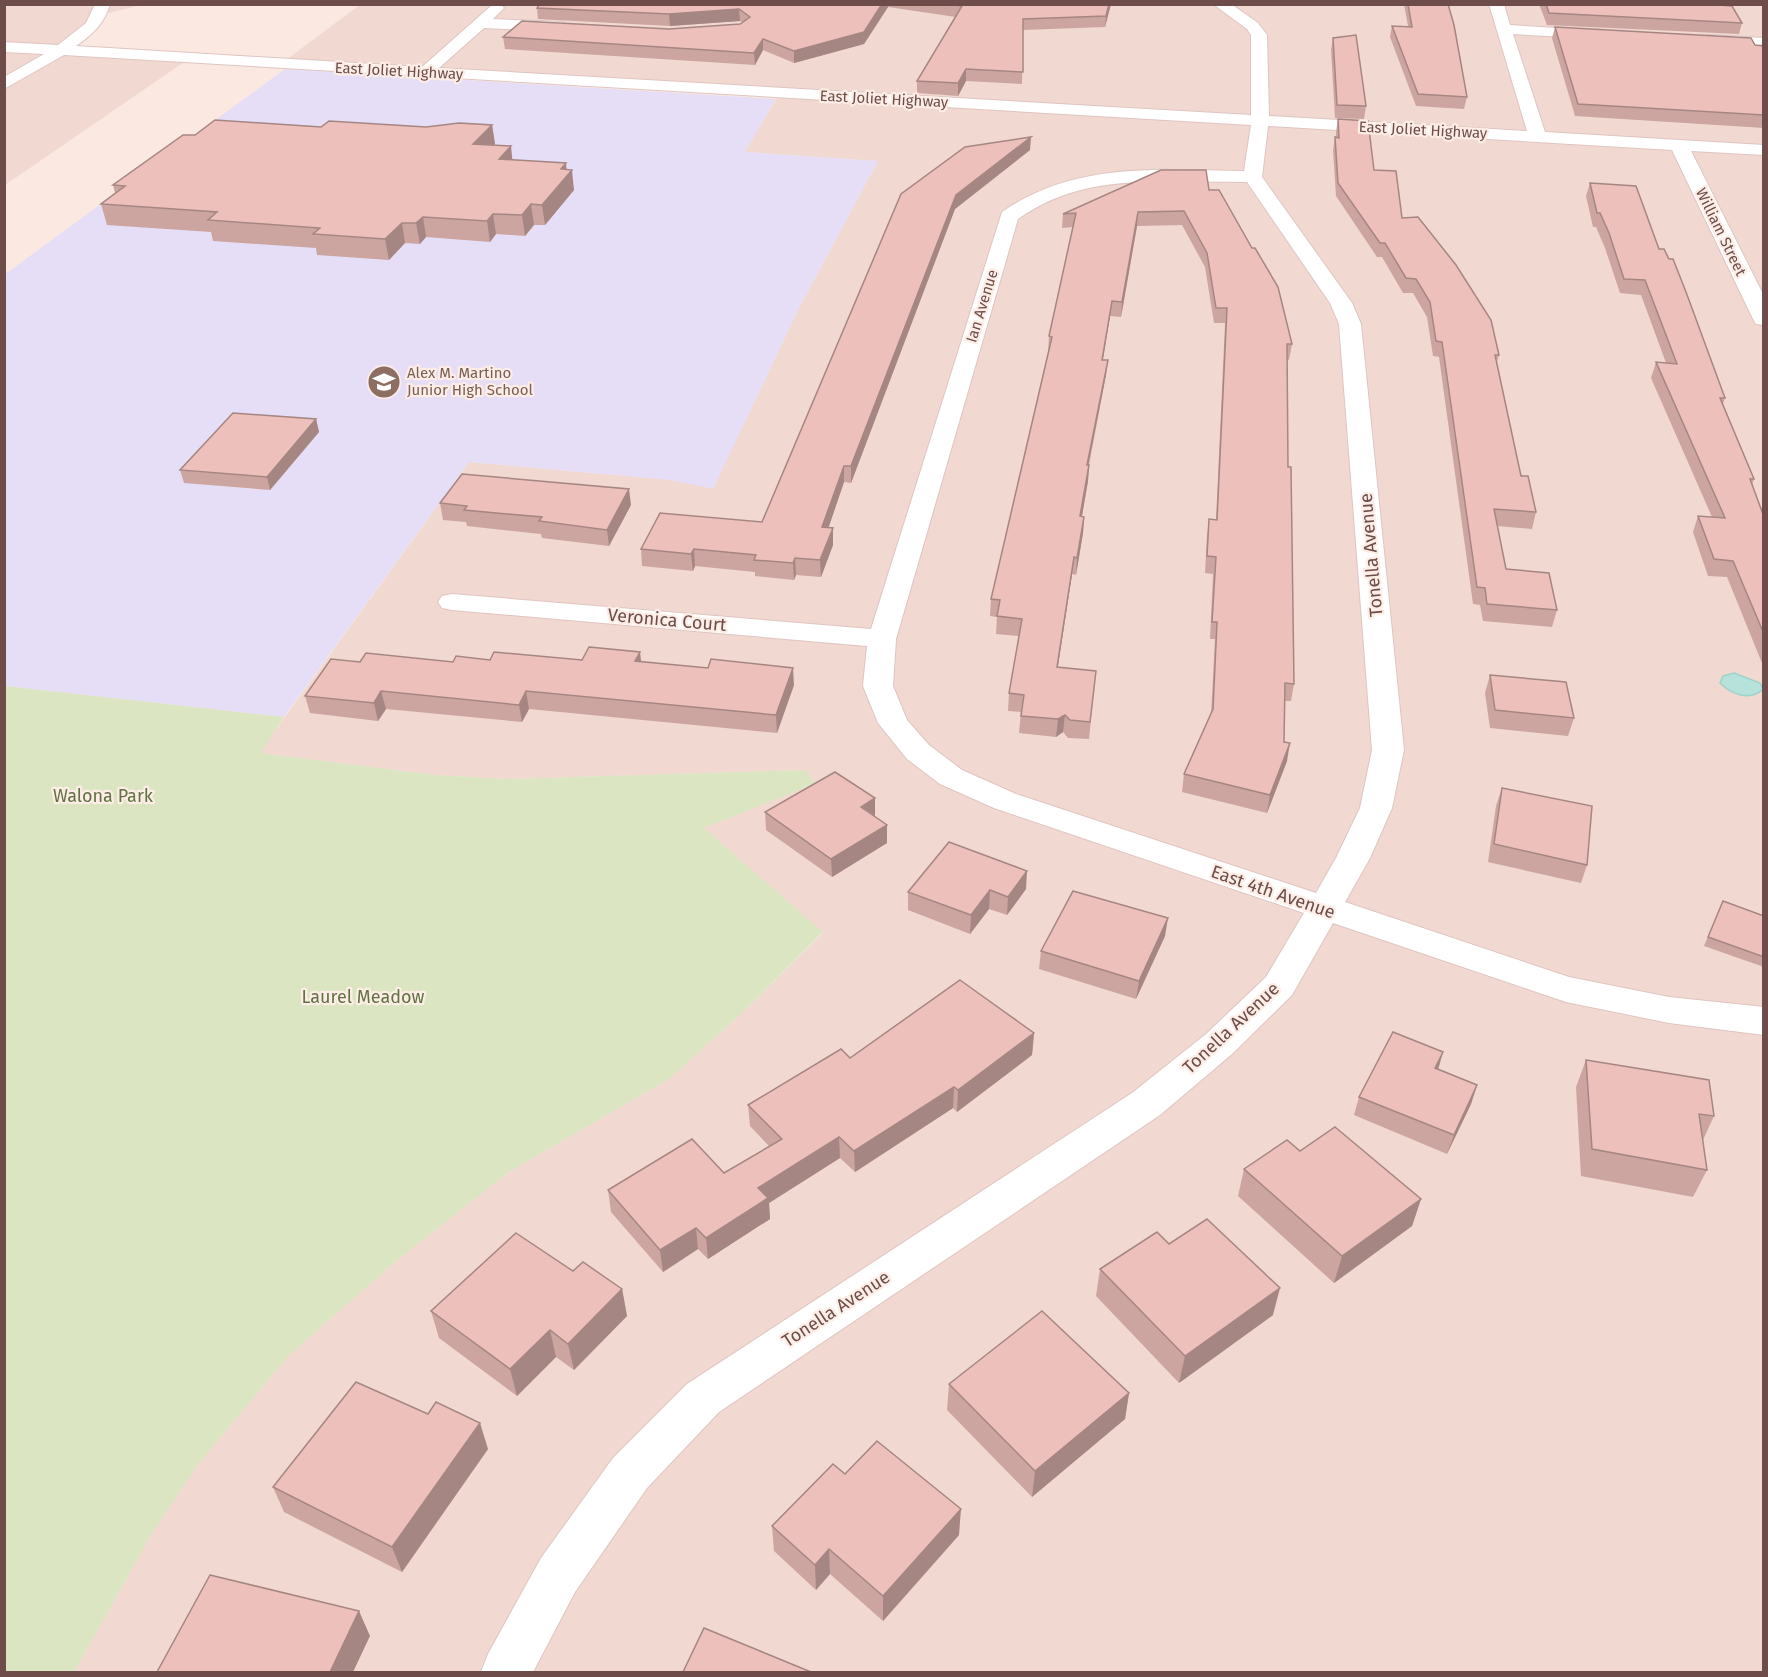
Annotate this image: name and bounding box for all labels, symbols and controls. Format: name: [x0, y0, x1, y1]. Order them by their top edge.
street label: East Joliet Highway: [334, 59, 464, 83]
street label: East Joliet Highway: [819, 87, 949, 111]
street label: East Joliet Highway: [1358, 118, 1488, 142]
street label: William Street: [1692, 185, 1750, 279]
street label: Ian Avenue: [962, 267, 1002, 345]
school or university icon: Alex M. Martino Junior High School: [366, 364, 402, 400]
place label: Alex M. Martino Junior High School: [407, 364, 534, 399]
street label: Tonella Avenue: [1355, 492, 1387, 618]
street label: Veronica Court: [607, 604, 728, 636]
park label: Walona Park: [53, 785, 154, 807]
street label: East 4th Avenue: [1208, 860, 1338, 924]
street label: Tonella Avenue: [1178, 978, 1284, 1078]
park label: Laurel Meadow: [302, 986, 425, 1008]
street label: Tonella Avenue: [778, 1266, 894, 1352]

